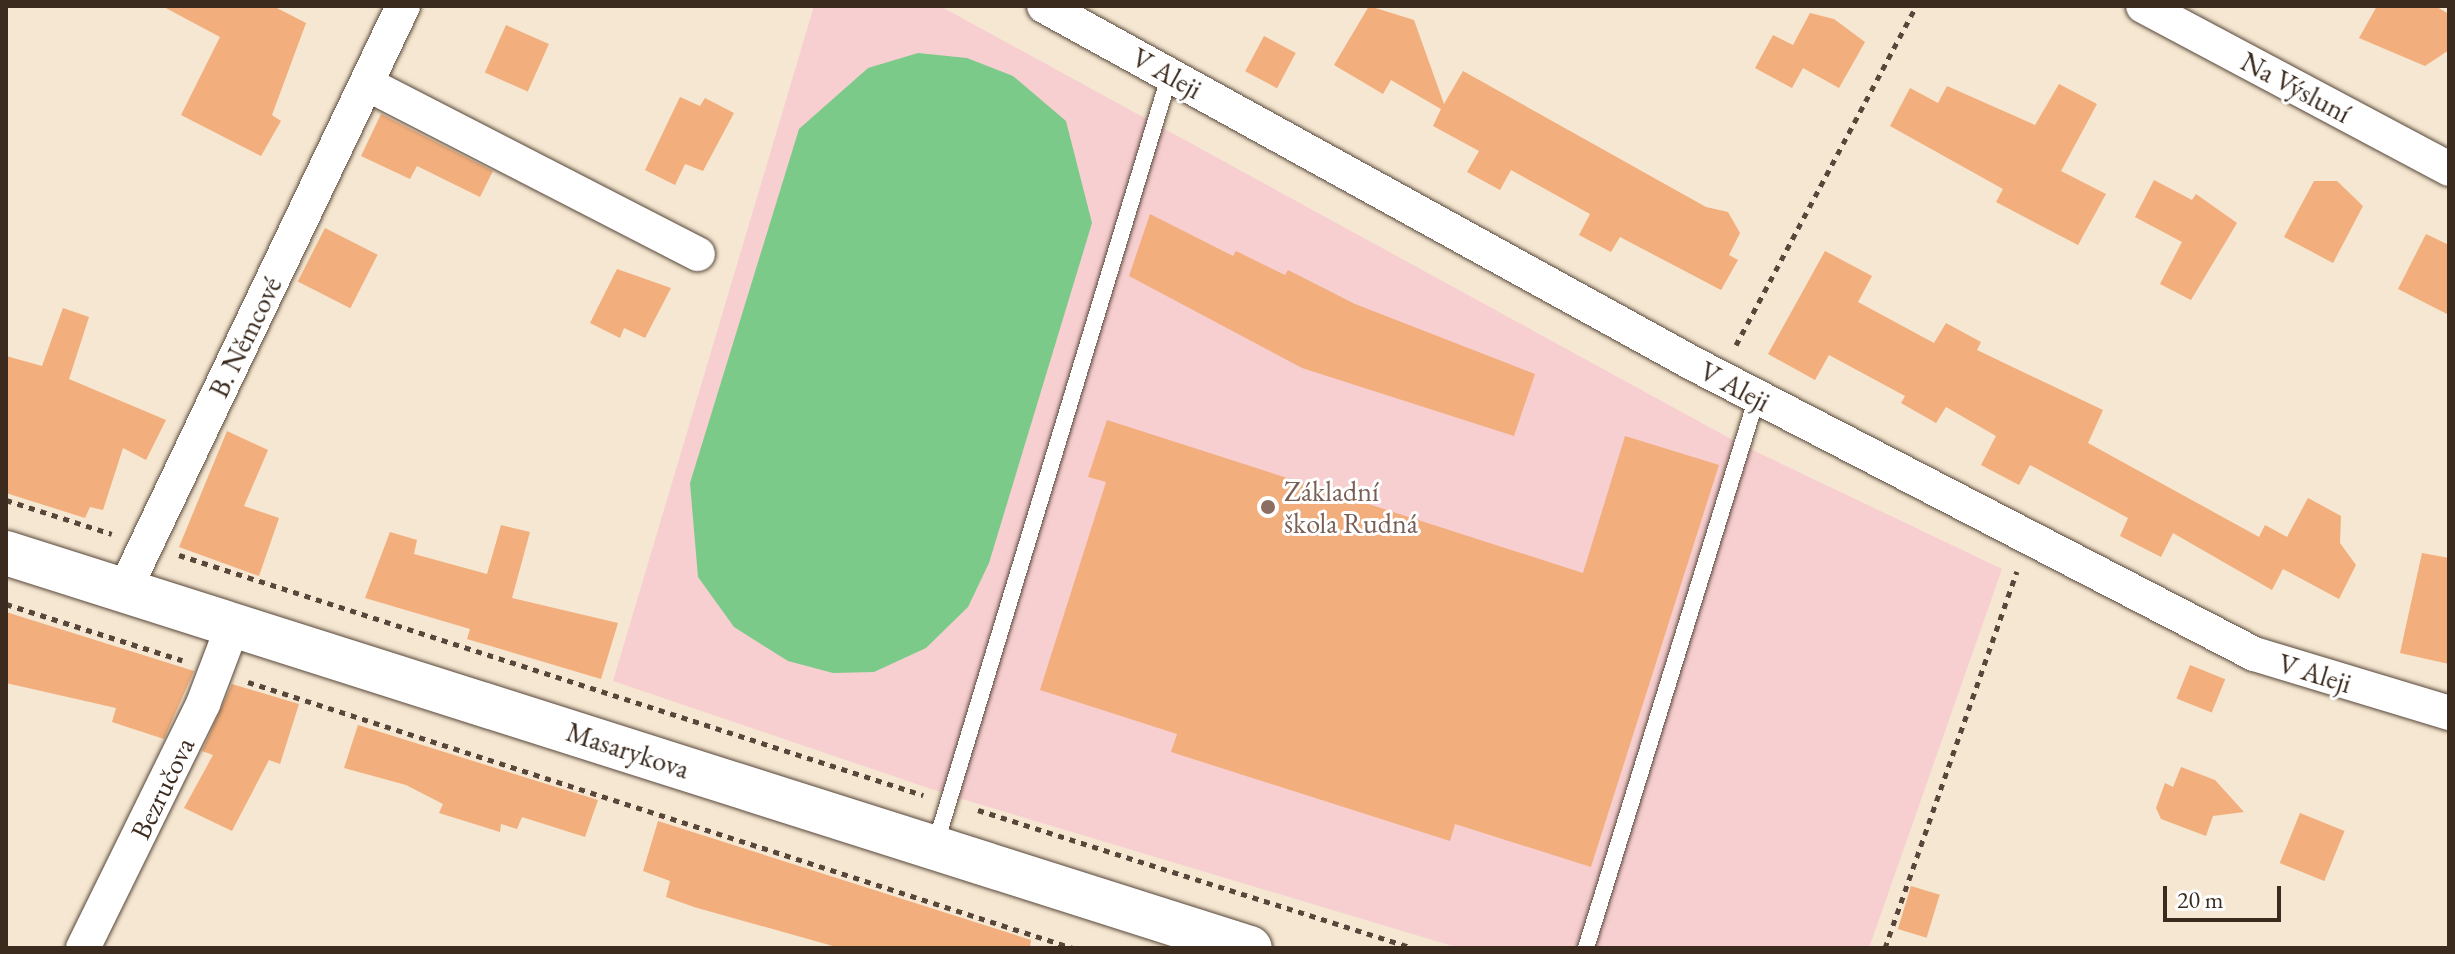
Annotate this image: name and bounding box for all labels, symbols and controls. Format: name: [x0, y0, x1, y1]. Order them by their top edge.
street label: V Aleji: [1126, 40, 1208, 106]
street label: Na Výsluní: [2235, 44, 2357, 130]
street label: B. Němcové: [201, 271, 289, 403]
street label: V Aleji: [1694, 354, 1776, 418]
place label: Základní škola Rudná: [1284, 474, 1418, 540]
marker: Základní škola Rudná: [1259, 498, 1277, 516]
street label: V Aleji: [2274, 646, 2356, 700]
street label: Masarykova: [562, 714, 694, 786]
street label: Bezručova: [123, 732, 201, 844]
scale bar: [2167, 870, 2285, 920]
text: 20 m: [2177, 884, 2224, 915]

